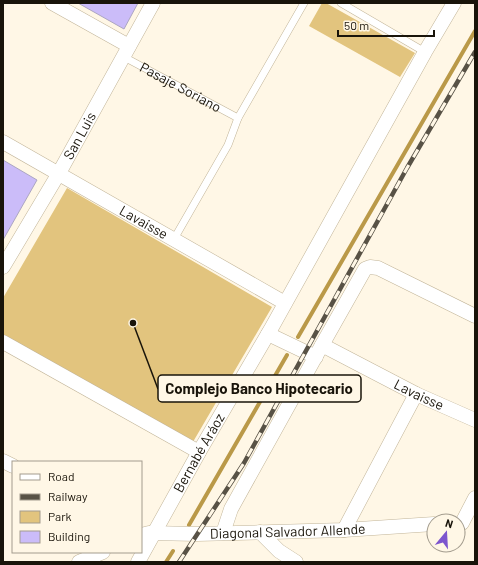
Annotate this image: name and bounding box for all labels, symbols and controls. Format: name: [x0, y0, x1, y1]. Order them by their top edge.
scale bar: [338, 12, 434, 38]
text: 50 m: [344, 18, 369, 32]
street label: Pasaje Soriano: [137, 58, 224, 115]
street label: San Luis: [59, 109, 99, 162]
street label: Lavaisse: [117, 201, 171, 242]
callout: Complejo Banco Hipotecario: [158, 375, 361, 402]
street label: Lavaisse: [391, 375, 447, 413]
text: Complejo Banco Hipotecario: [165, 379, 353, 397]
street label: Bernabé Aráoz: [169, 410, 228, 495]
legend: [12, 461, 142, 553]
text: Road: [48, 469, 75, 483]
text: Railway: [48, 489, 88, 503]
text: Park: [48, 509, 72, 523]
north arrow: [426, 513, 466, 553]
text: N: [444, 516, 455, 530]
street label: Diagonal Salvador Allende: [210, 520, 366, 542]
text: Building: [48, 529, 90, 543]

